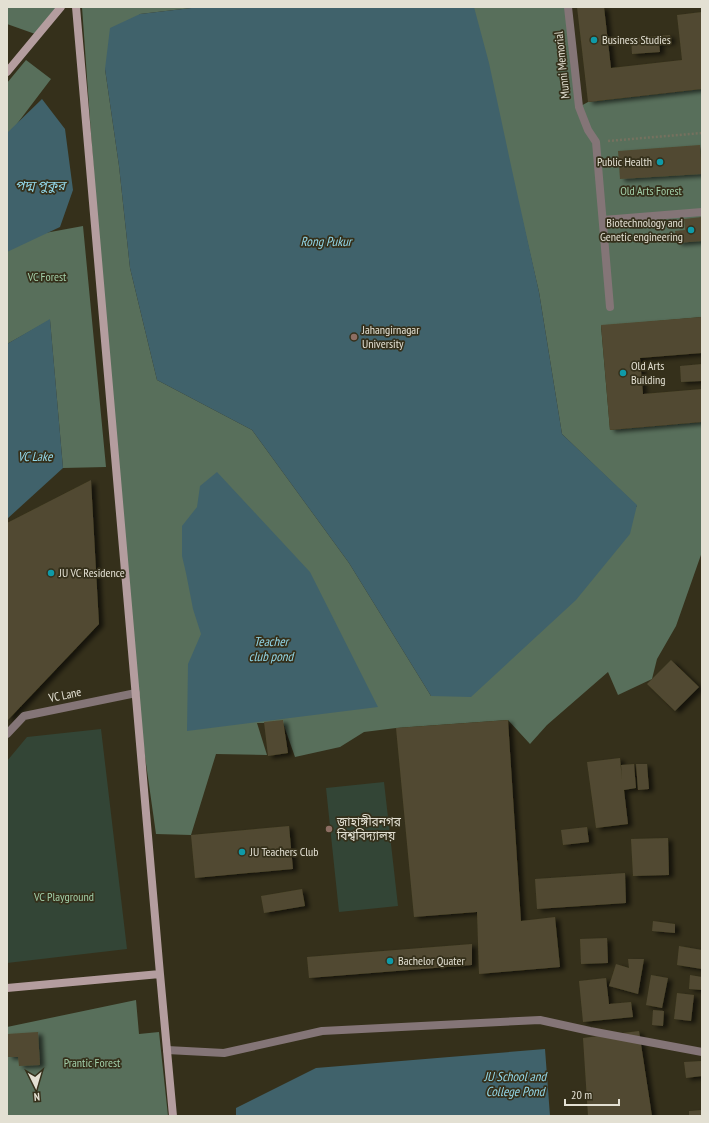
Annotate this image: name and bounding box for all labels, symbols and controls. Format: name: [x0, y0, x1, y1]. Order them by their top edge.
street label: Munni Memorial: [550, 30, 572, 99]
place label: Business Studies: [602, 32, 671, 47]
marker: Business Studies: [589, 35, 599, 45]
place label: Public Health: [597, 154, 652, 169]
marker: Public Health: [655, 157, 665, 167]
water label: পদ্ম পুকুর: [15, 177, 67, 194]
park label: Old Arts Forest: [620, 183, 683, 198]
place label: Biotechnology and Genetic engineering: [600, 215, 683, 244]
marker: Biotechnology and Genetic engineering: [686, 225, 696, 235]
water label: Rong Pukur: [301, 233, 354, 250]
park label: VC Forest: [27, 269, 67, 284]
place label: Jahangirnagar University: [361, 322, 420, 351]
marker: Jahangirnagar University: [349, 332, 359, 342]
place label: Old Arts Building: [631, 358, 666, 387]
marker: Old Arts Building: [618, 368, 628, 378]
water label: VC Lake: [18, 448, 54, 465]
place label: JU VC Residence: [58, 565, 125, 580]
marker: JU VC Residence: [46, 568, 56, 578]
water label: Teacher club pond: [249, 633, 296, 665]
street label: VC Lane: [46, 684, 83, 705]
place label: জাহাঙ্গীরনগর বিশ্ববিদ্যালয়: [336, 814, 402, 843]
marker: জাহাঙ্গীরনগর বিশ্ববিদ্যালয়: [324, 824, 334, 834]
place label: JU Teachers Club: [249, 844, 318, 859]
marker: JU Teachers Club: [237, 847, 247, 857]
park label: VC Playground: [33, 889, 94, 904]
place label: Bachelor Quater: [398, 953, 466, 968]
marker: Bachelor Quater: [385, 956, 395, 966]
park label: Prantic Forest: [64, 1055, 121, 1070]
north arrow: [16, 1067, 56, 1107]
water label: JU School and College Pond: [483, 1068, 548, 1100]
scale bar: [565, 1081, 619, 1107]
text: 20 m: [571, 1087, 592, 1102]
text: N: [33, 1090, 40, 1104]

